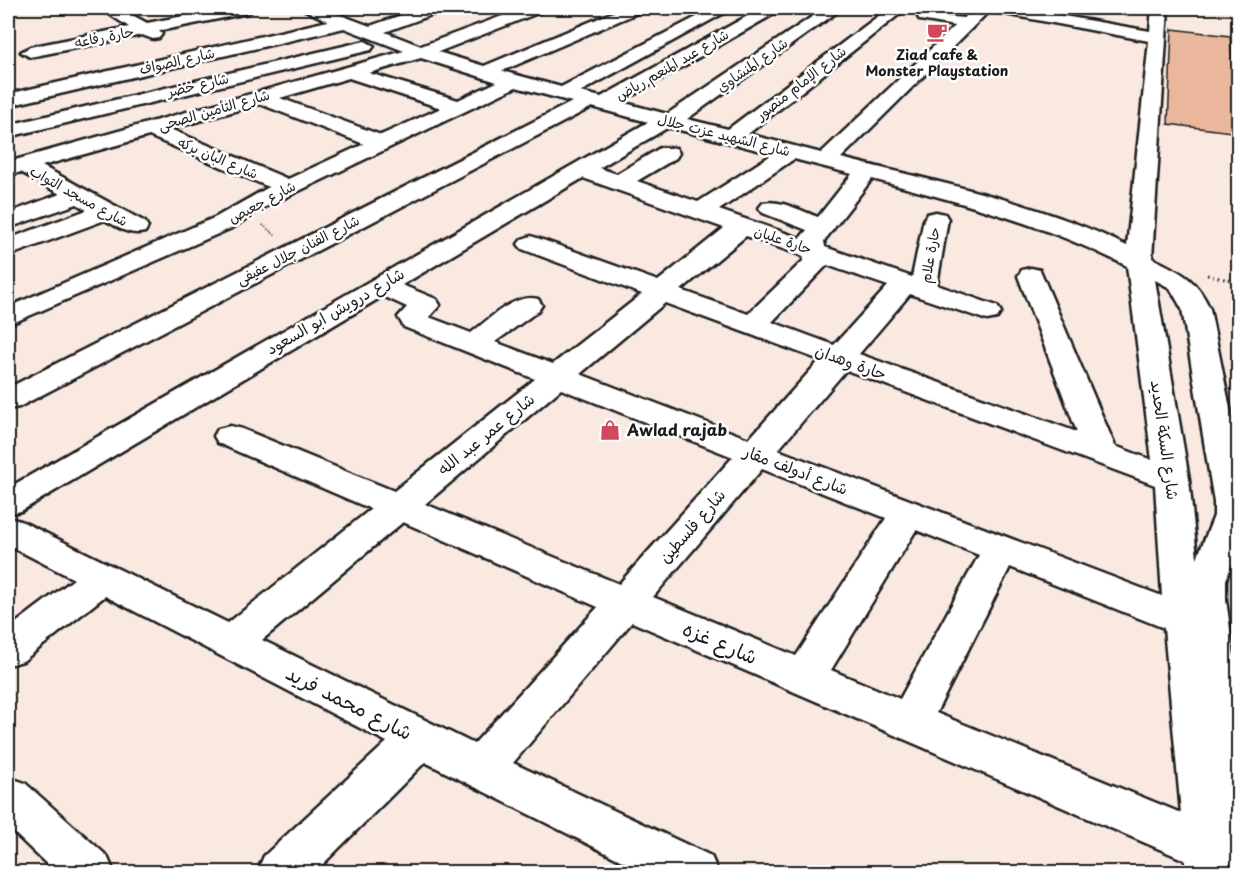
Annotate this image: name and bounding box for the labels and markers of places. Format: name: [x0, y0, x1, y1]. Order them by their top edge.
cafe icon: Ziad cafe & Monster Playstation: [925, 20, 949, 44]
place label: Ziad cafe & Monster Playstation: [865, 44, 1009, 81]
place label: Awlad rajab: [626, 417, 728, 441]
shop icon: Awlad rajab: [598, 418, 622, 442]

